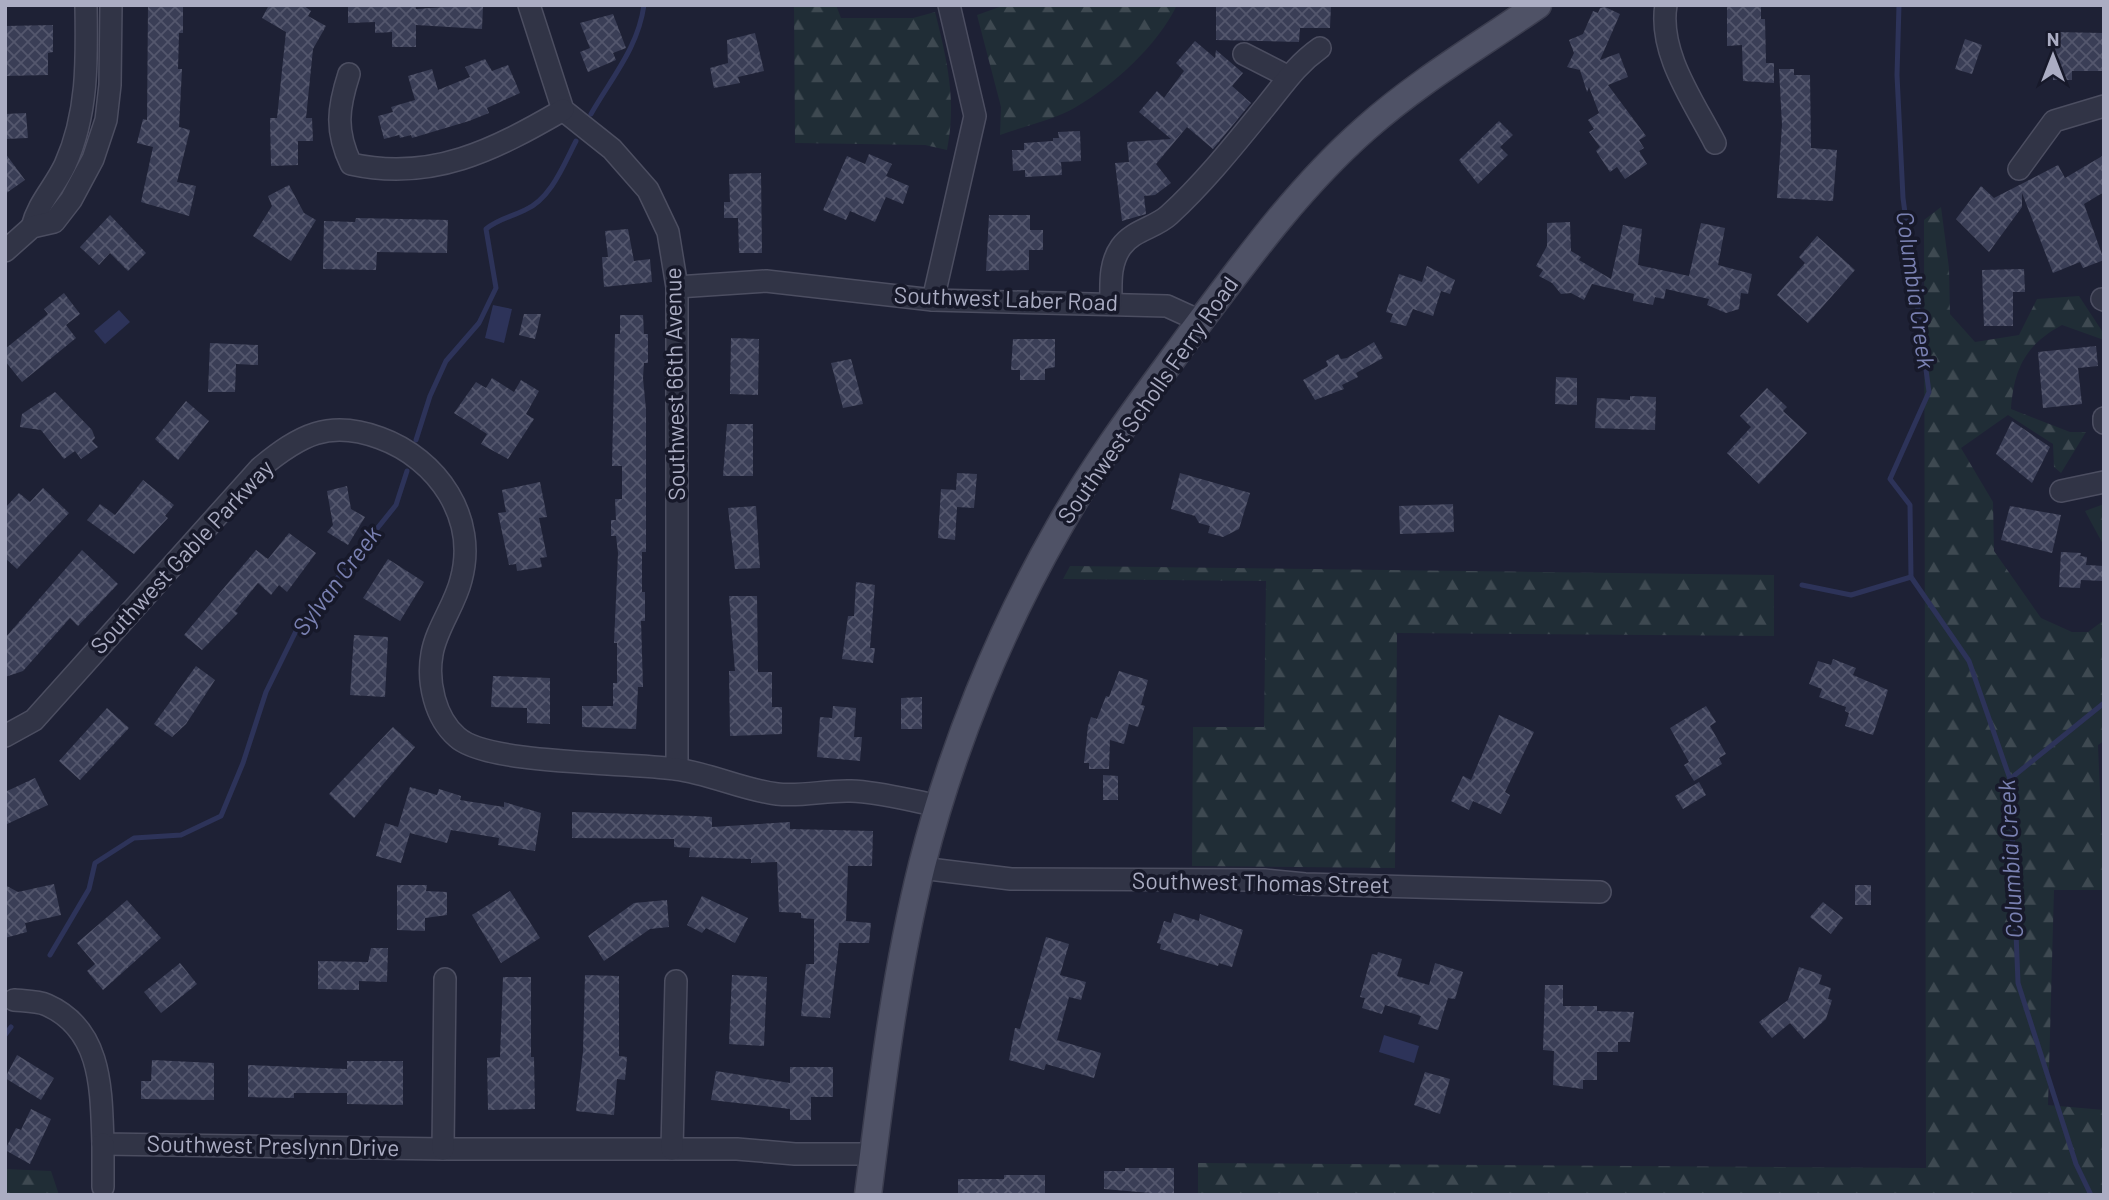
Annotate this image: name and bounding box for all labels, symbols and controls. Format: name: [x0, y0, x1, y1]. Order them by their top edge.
north arrow: [2018, 21, 2088, 91]
text: N: [2047, 27, 2059, 50]
water label: Columbia Creek: [1891, 209, 1942, 371]
street label: Southwest 66th Avenue: [658, 267, 690, 501]
street label: Southwest Scholls Ferry Road: [1051, 270, 1243, 528]
street label: Southwest Laber Road: [893, 280, 1119, 316]
street label: Southwest Gable Parkway: [84, 453, 279, 659]
water label: Sylvan Creek: [285, 520, 386, 640]
water label: Columbia Creek: [1991, 779, 2028, 939]
street label: Southwest Thomas Street: [1132, 866, 1390, 898]
street label: Southwest Preslynn Drive: [146, 1129, 400, 1161]

